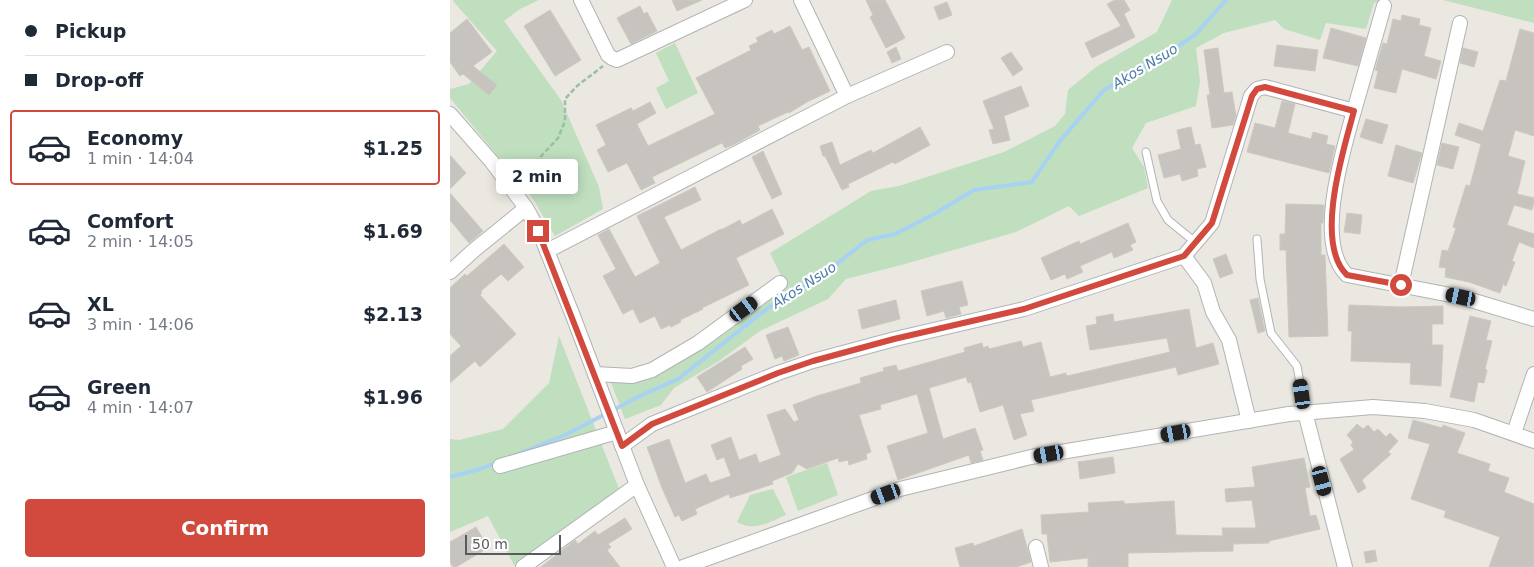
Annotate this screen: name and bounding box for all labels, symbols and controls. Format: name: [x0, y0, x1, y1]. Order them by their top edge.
text: Pickup: [55, 20, 126, 42]
water label: Akos Nsuo: [1109, 40, 1180, 92]
text: Drop-off: [55, 69, 143, 91]
icon: car: [27, 125, 72, 170]
text: Economy: [87, 127, 183, 149]
text: $1.25: [363, 137, 423, 159]
text: 1 min · 14:04: [87, 149, 194, 168]
callout: 2 min: [497, 158, 579, 194]
text: 2 min: [512, 167, 562, 186]
icon: car: [27, 208, 72, 253]
text: Comfort: [87, 210, 174, 232]
text: $1.69: [363, 220, 423, 242]
route end: [527, 220, 549, 242]
text: 2 min · 14:05: [87, 232, 194, 251]
water label: Akos Nsuo: [768, 258, 839, 312]
route start: [1390, 274, 1412, 296]
car: [1444, 287, 1477, 307]
icon: car: [27, 291, 72, 336]
text: XL: [87, 293, 114, 315]
car: [727, 294, 760, 324]
text: $2.13: [363, 303, 423, 325]
text: 3 min · 14:06: [87, 315, 194, 334]
icon: car: [27, 374, 72, 419]
text: Green: [87, 376, 151, 398]
car: [1292, 378, 1311, 410]
text: $1.96: [363, 386, 423, 408]
text: 4 min · 14:07: [87, 398, 194, 417]
car: [1159, 423, 1192, 443]
car: [1032, 444, 1065, 464]
car: [1310, 465, 1333, 497]
car: [869, 482, 902, 506]
button: Confirm: [25, 499, 425, 557]
scale bar: [465, 532, 561, 555]
text: 50 m: [472, 536, 508, 552]

